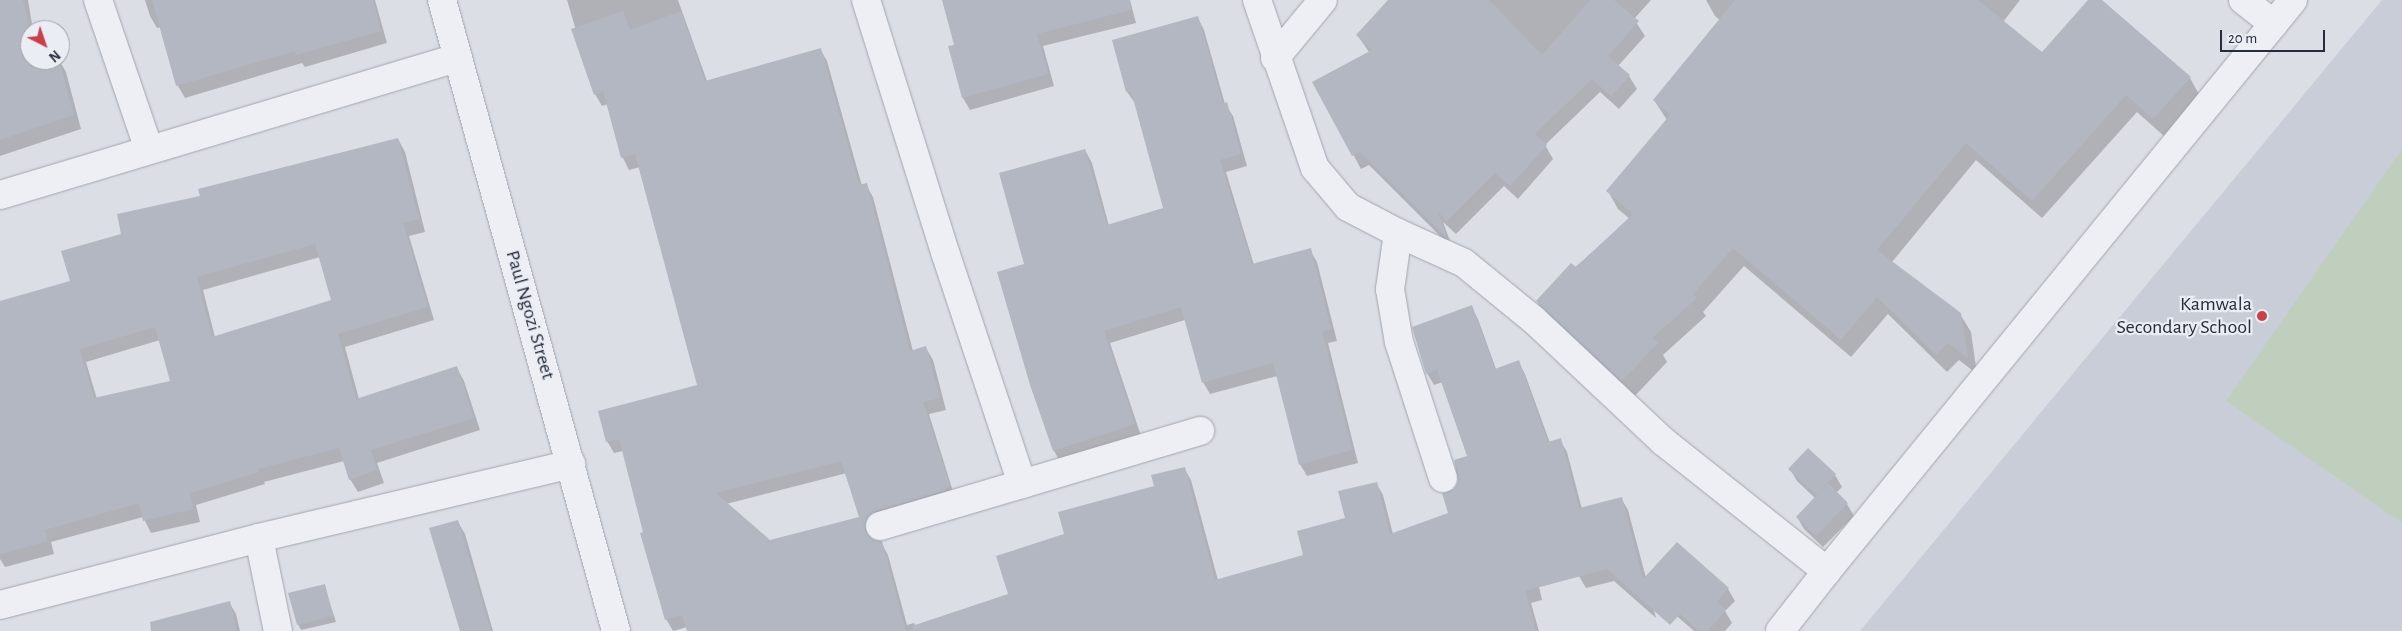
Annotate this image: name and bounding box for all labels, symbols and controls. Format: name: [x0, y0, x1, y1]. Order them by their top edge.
north arrow: [20, 20, 70, 70]
scale bar: [2222, 20, 2327, 52]
text: 20 m: [2228, 31, 2257, 46]
text: N: [46, 47, 62, 64]
street label: Paul Ngozi Street: [500, 248, 560, 382]
place label: Kamwala Secondary School: [2116, 292, 2252, 339]
marker: Kamwala Secondary School: [2256, 310, 2268, 322]

